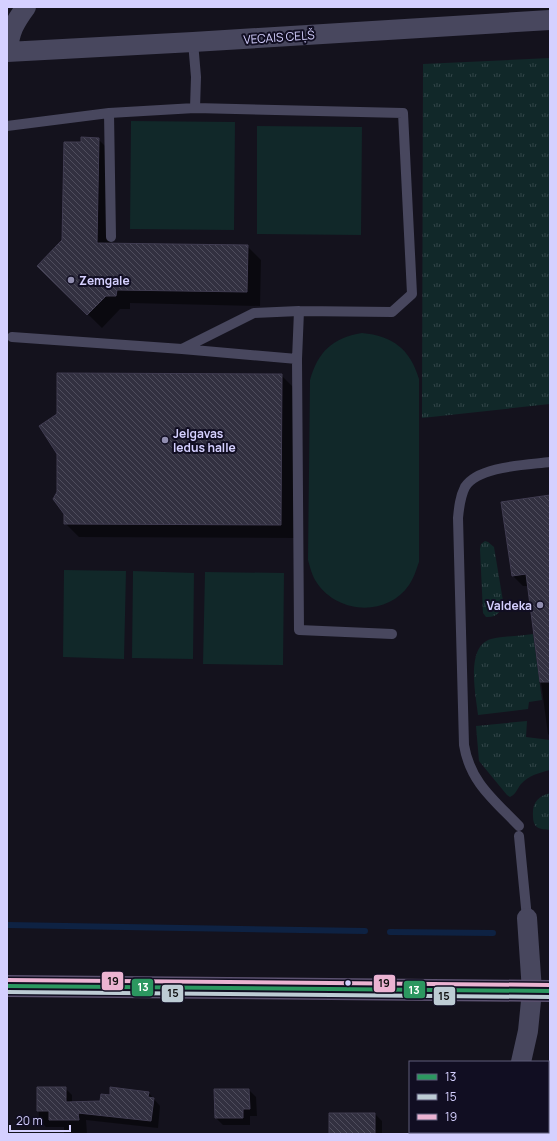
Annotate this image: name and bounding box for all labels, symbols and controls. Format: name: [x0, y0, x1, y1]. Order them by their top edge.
street label: VECAIS CEĻŠ: [243, 26, 315, 48]
place label: Zemgale: [79, 272, 130, 289]
marker: Zemgale: [66, 275, 76, 285]
place label: Jelgavas ledus halle: [173, 425, 236, 456]
marker: Jelgavas ledus halle: [160, 435, 170, 445]
place label: Valdeka: [487, 597, 532, 614]
marker: Valdeka: [535, 600, 545, 610]
line badge: 19: [101, 971, 124, 991]
text: 19: [107, 973, 119, 988]
line badge: 19: [373, 974, 396, 993]
text: 19: [378, 975, 390, 990]
line badge: 13: [131, 978, 154, 997]
unlabelled marker: [343, 978, 353, 988]
text: 13: [137, 979, 149, 994]
line badge: 13: [403, 980, 426, 999]
text: 13: [408, 982, 420, 997]
line badge: 15: [161, 984, 184, 1003]
text: 15: [167, 985, 179, 1000]
line badge: 15: [433, 986, 456, 1006]
text: 15: [438, 988, 450, 1003]
legend: [409, 1061, 549, 1133]
text: 13: [445, 1068, 456, 1085]
text: 15: [445, 1088, 457, 1105]
scale bar: [10, 1107, 70, 1133]
text: 19: [445, 1108, 457, 1125]
text: 20 m: [16, 1112, 43, 1129]

